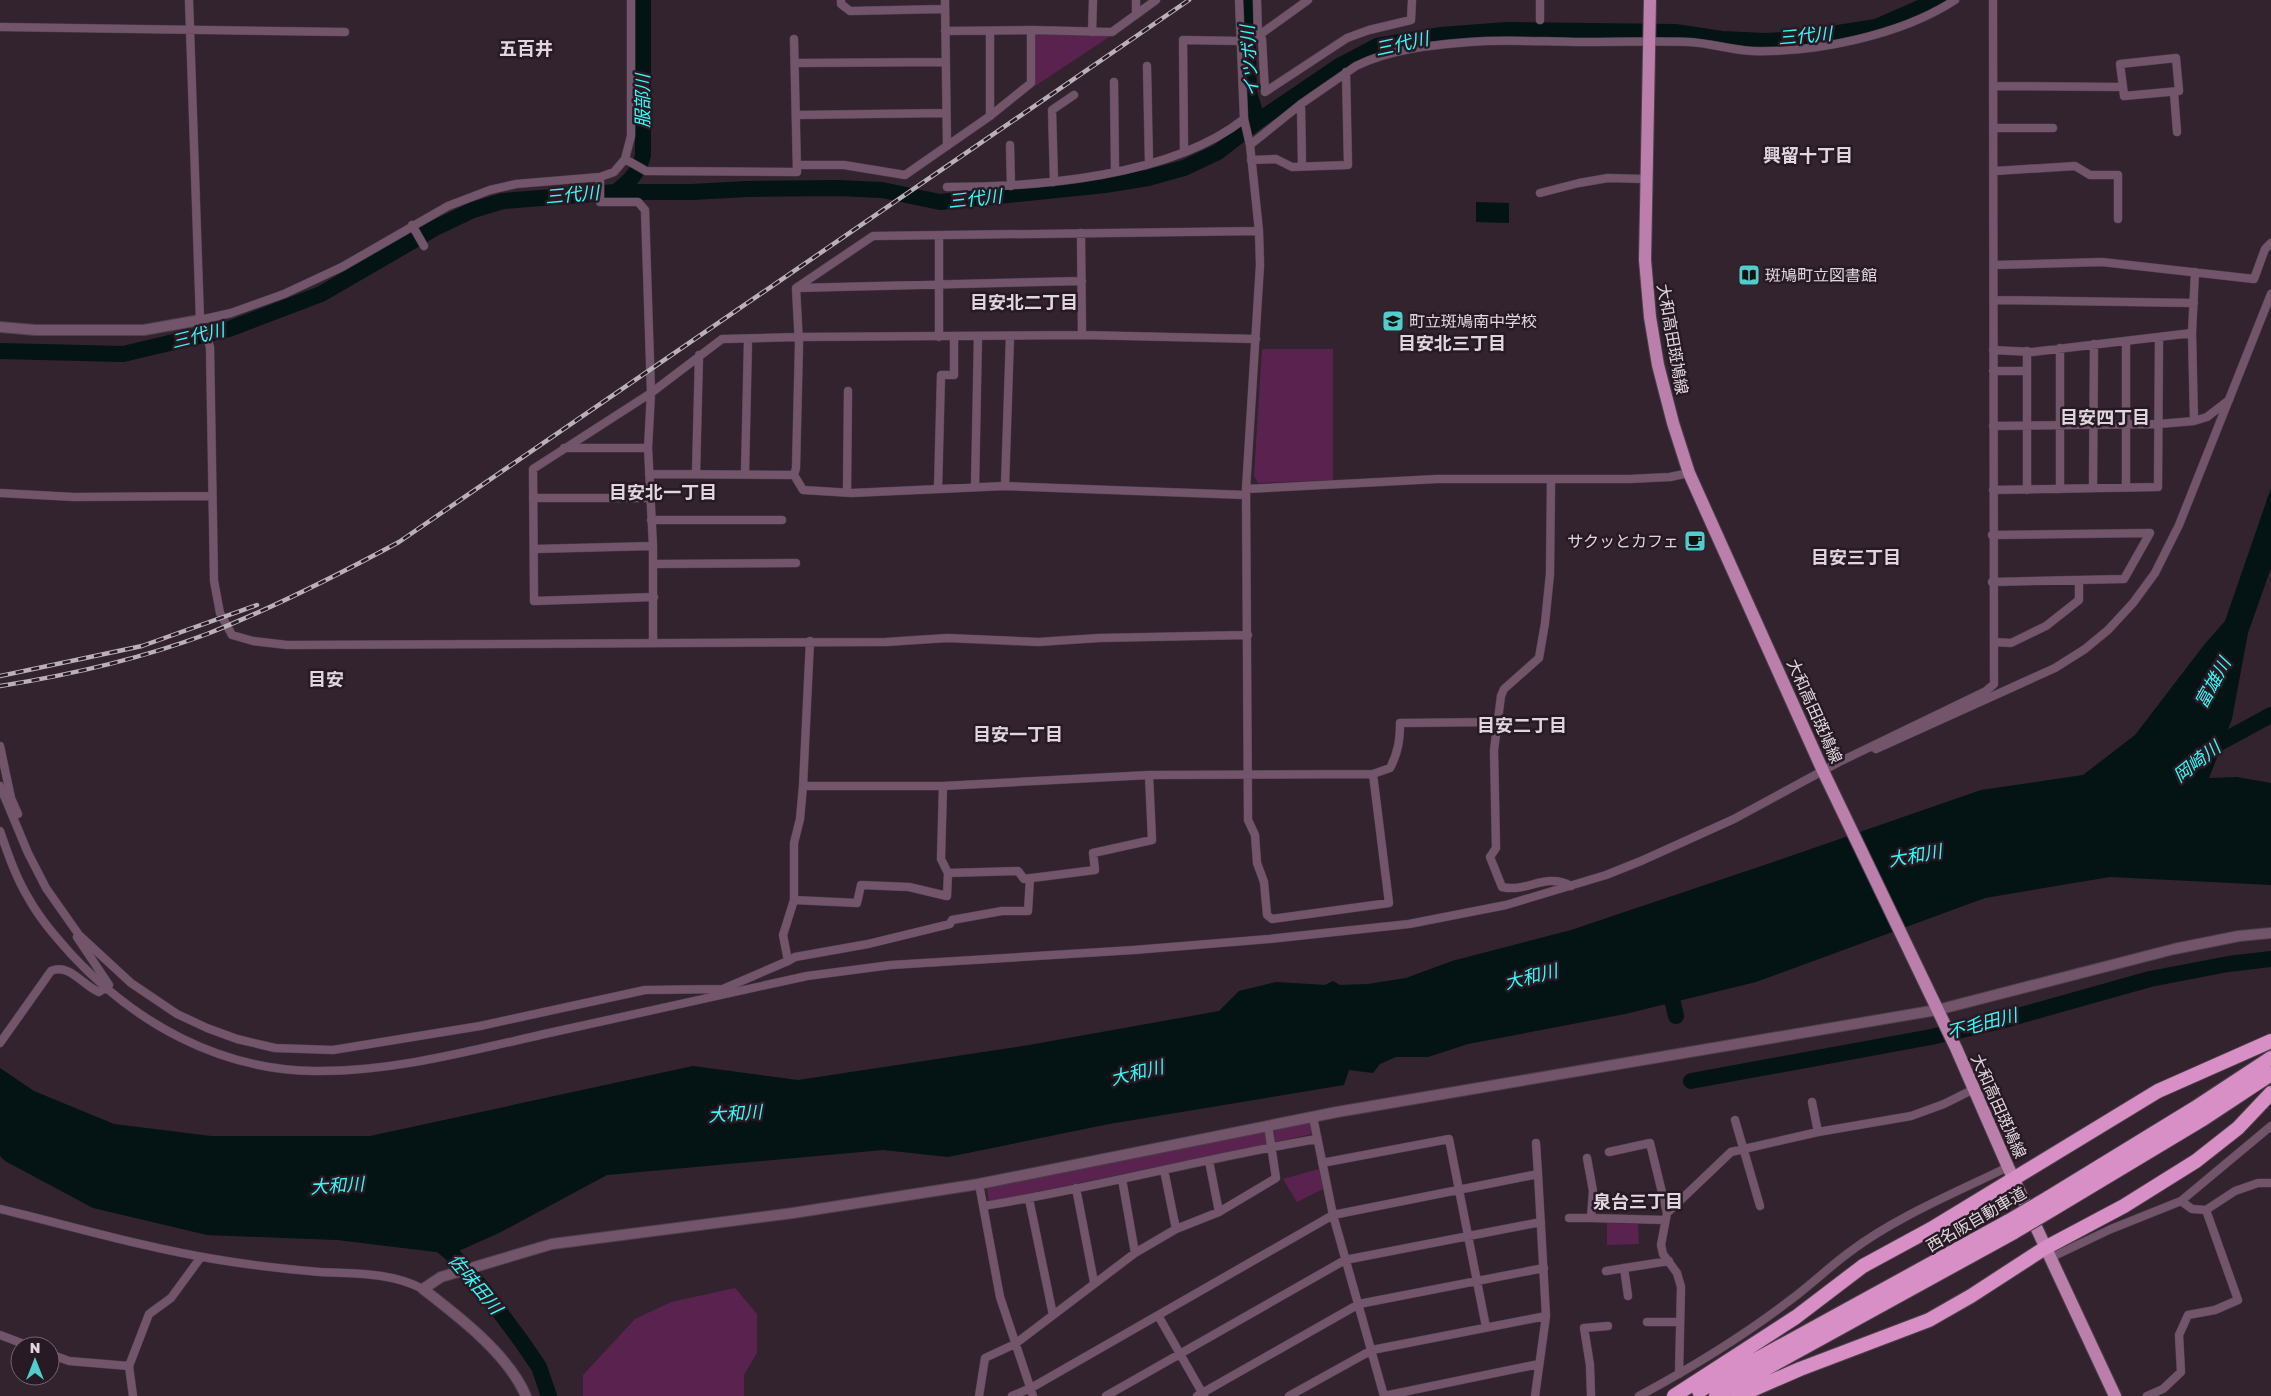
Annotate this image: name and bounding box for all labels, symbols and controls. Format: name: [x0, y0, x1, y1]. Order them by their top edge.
water label: イツボ川: [1235, 22, 1262, 98]
water label: 三代川: [1777, 22, 1835, 48]
water label: 三代川: [1373, 26, 1432, 59]
district label: 五百井: [499, 37, 553, 59]
water label: 服部川: [631, 72, 653, 128]
district label: 興留十丁目: [1763, 144, 1853, 166]
water label: 三代川: [544, 181, 602, 207]
water label: 三代川: [947, 184, 1005, 212]
library icon: 斑鳩町立図書館: [1737, 263, 1761, 287]
place label: 斑鳩町立図書館: [1765, 265, 1877, 285]
street label: 大和高田斑鳩線: [1653, 282, 1693, 396]
district label: 目安北二丁目: [970, 291, 1078, 313]
school or university icon: 町立斑鳩南中学校: [1381, 309, 1405, 333]
place label: 町立斑鳩南中学校: [1409, 311, 1537, 331]
water label: 三代川: [169, 317, 229, 352]
district label: 目安北三丁目: [1398, 332, 1506, 354]
district label: 目安四丁目: [2060, 406, 2150, 428]
district label: 目安北一丁目: [609, 481, 717, 503]
cafe icon: サクッとカフェ: [1683, 529, 1707, 553]
place label: サクッとカフェ: [1567, 531, 1679, 551]
district label: 目安三丁目: [1811, 546, 1901, 568]
water label: 富雄川: [2189, 652, 2236, 711]
street label: 大和高田斑鳩線: [1783, 656, 1847, 766]
district label: 目安: [308, 668, 344, 690]
district label: 目安二丁目: [1477, 714, 1567, 736]
district label: 目安一丁目: [973, 723, 1063, 745]
water label: 岡崎川: [2168, 735, 2226, 787]
water label: 大和川: [1886, 839, 1945, 871]
water label: 大和川: [1502, 958, 1562, 993]
water label: 不毛田川: [1944, 1003, 2021, 1043]
street label: 大和高田斑鳩線: [1967, 1051, 2031, 1161]
water label: 大和川: [1108, 1054, 1168, 1089]
water label: 大和川: [707, 1100, 765, 1126]
water label: 大和川: [309, 1172, 367, 1198]
street label: 西名阪自動車道: [1922, 1182, 2030, 1256]
district label: 泉台三丁目: [1593, 1190, 1683, 1212]
water label: 佐味田川: [444, 1249, 509, 1320]
north arrow: [10, 1336, 60, 1386]
text: N: [30, 1339, 40, 1356]

